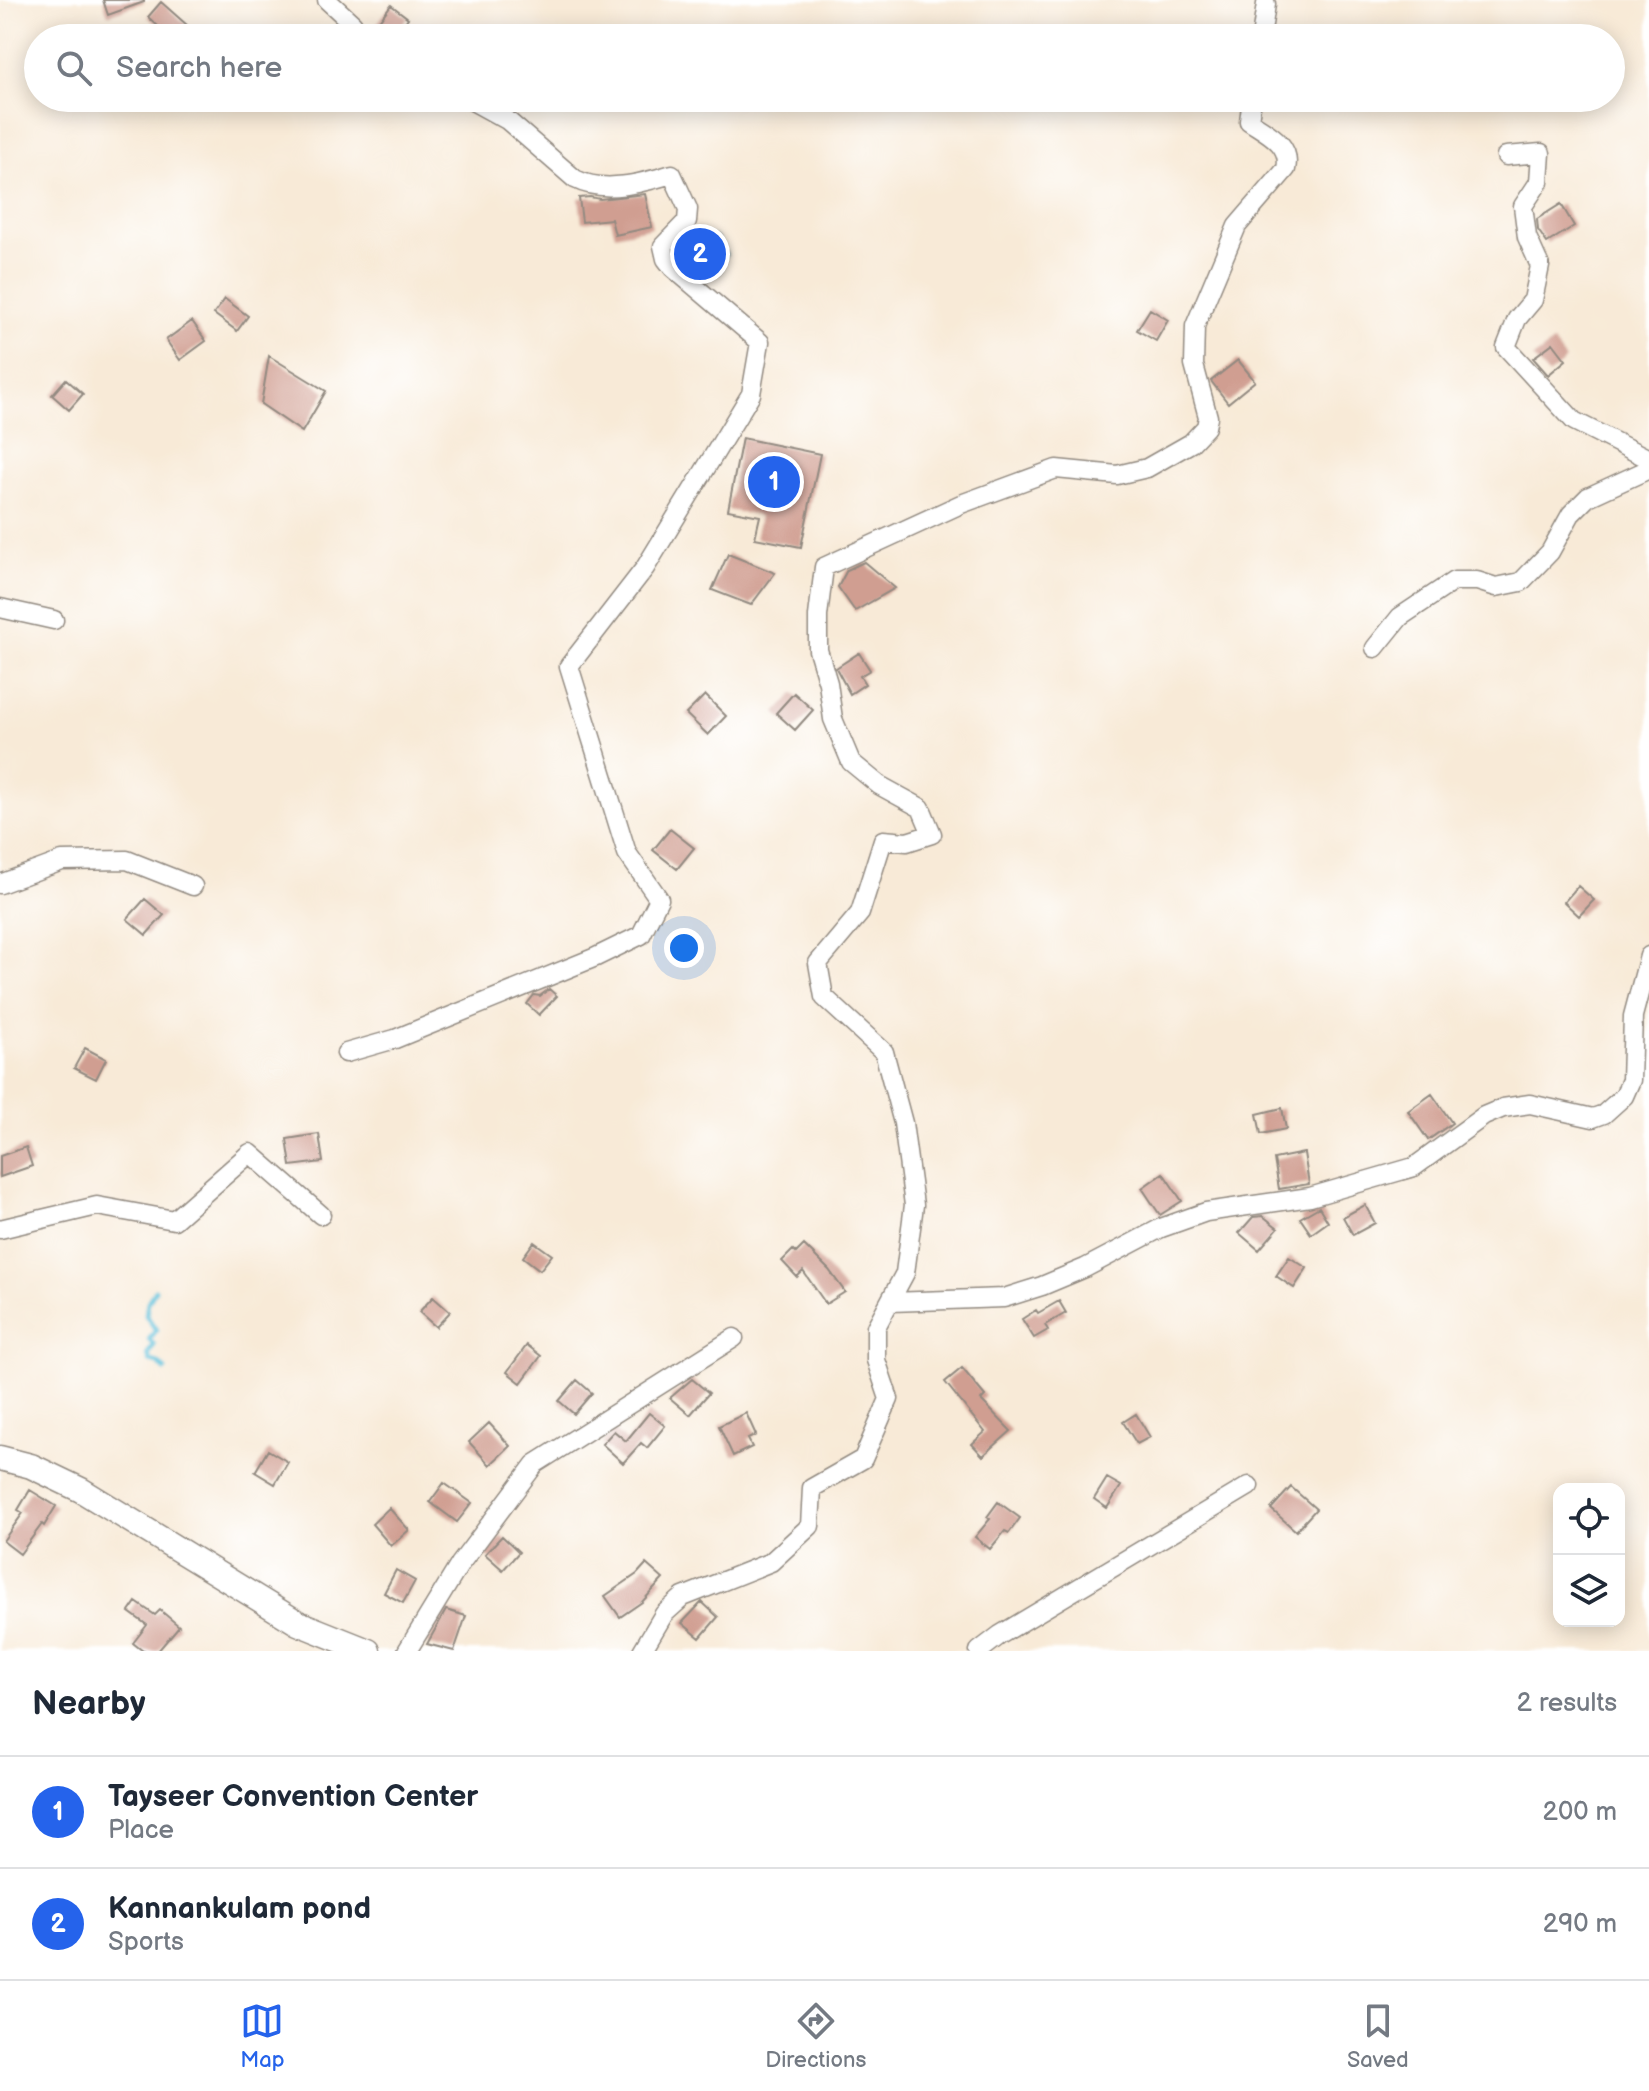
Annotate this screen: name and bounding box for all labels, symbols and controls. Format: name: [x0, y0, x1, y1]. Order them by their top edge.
search box: [24, 24, 1625, 112]
icon: search: [52, 46, 96, 90]
text: Search here: [116, 50, 282, 86]
pin: 2: [674, 224, 726, 284]
pin: 1: [748, 452, 800, 512]
your location: [664, 928, 704, 968]
map controls: [1553, 1483, 1625, 1627]
button: locate: [1553, 1483, 1625, 1555]
button: layers: [1553, 1555, 1625, 1627]
text: Nearby: [32, 1683, 146, 1724]
text: 2 results: [1517, 1688, 1617, 1719]
text: Tayseer Convention Center: [108, 1779, 478, 1815]
text: 1: [53, 1797, 63, 1828]
text: 200 m: [1543, 1797, 1617, 1828]
text: Place: [108, 1815, 174, 1846]
text: Kannankulam pond: [108, 1891, 371, 1927]
text: 2: [50, 1909, 66, 1940]
text: 290 m: [1543, 1909, 1617, 1940]
text: Sports: [108, 1927, 184, 1958]
tab: Map: [240, 1999, 285, 2074]
tab: Directions: [765, 1999, 866, 2074]
tab: Saved: [1347, 1999, 1409, 2074]

